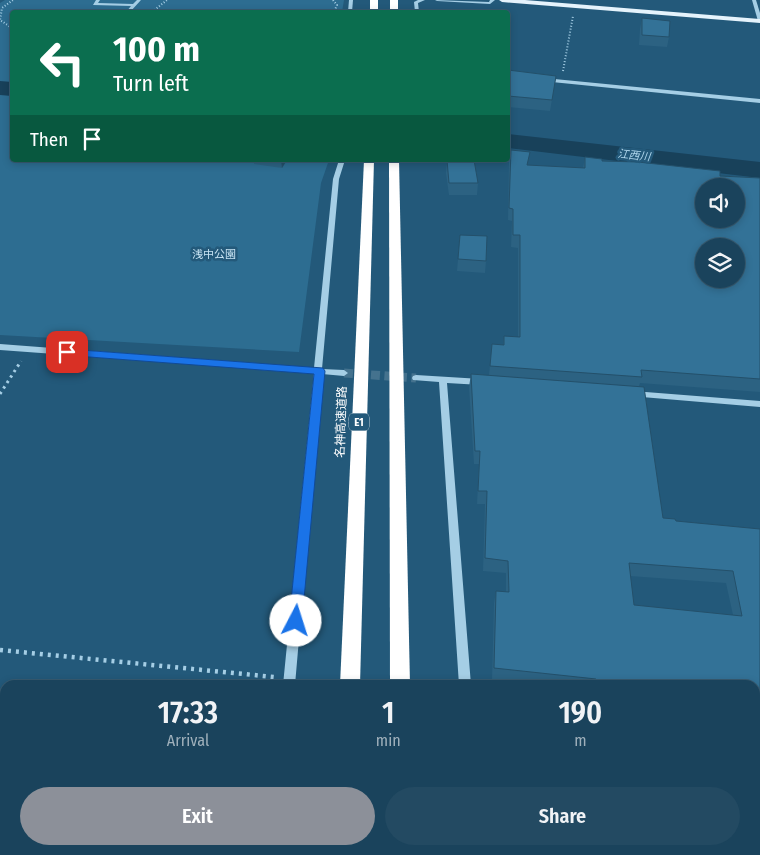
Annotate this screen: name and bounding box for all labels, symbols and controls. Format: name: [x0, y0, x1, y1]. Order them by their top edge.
text: 100 m: [113, 28, 200, 70]
icon: left: [30, 30, 95, 95]
text: Turn left: [113, 70, 189, 97]
icon: arrive: [78, 125, 106, 153]
text: Then: [30, 128, 68, 151]
water label: 江西川: [617, 147, 652, 164]
map controls: [695, 178, 745, 288]
button: sound: [695, 178, 745, 228]
button: layers: [695, 238, 745, 288]
park label: 浅中公園: [192, 248, 236, 261]
pin: [46, 331, 88, 373]
icon: arrive: [53, 338, 81, 366]
street label: 名神高速道路: [333, 386, 349, 458]
road number: E1: [349, 414, 369, 431]
position arrow: [269, 594, 321, 646]
text: 17:33: [158, 695, 218, 731]
text: 1: [382, 695, 394, 731]
text: 190: [558, 695, 602, 731]
text: Arrival: [167, 731, 209, 750]
text: min: [376, 731, 401, 750]
text: m: [574, 731, 586, 750]
button: Exit: [20, 787, 375, 845]
button: Share: [385, 787, 740, 845]

